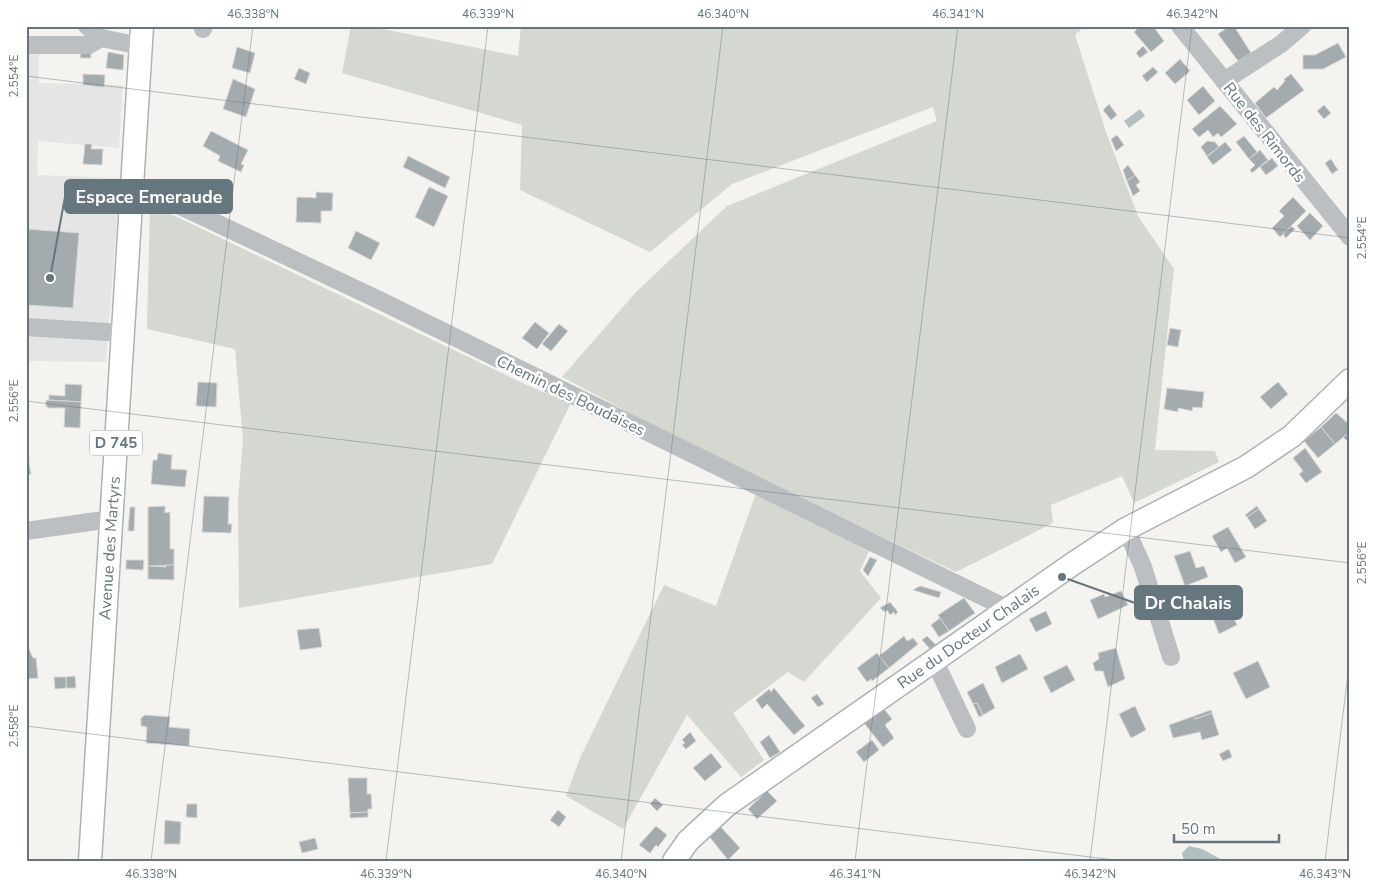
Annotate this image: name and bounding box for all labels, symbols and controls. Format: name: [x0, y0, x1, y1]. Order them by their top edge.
text: 46.338°N: [227, 6, 279, 22]
text: 46.339°N: [462, 6, 514, 22]
text: 46.340°N: [697, 6, 749, 22]
text: 46.341°N: [932, 6, 984, 22]
text: 46.342°N: [1166, 6, 1218, 22]
text: 2.554°E: [6, 55, 22, 97]
street label: Rue des Rimords: [1218, 78, 1310, 187]
callout: Espace Emeraude: [65, 180, 232, 213]
text: Espace Emeraude: [75, 185, 223, 209]
text: 2.554°E: [1354, 217, 1370, 259]
street label: Chemin des Boudaises: [493, 350, 649, 441]
text: 2.556°E: [6, 380, 22, 422]
road number: D 745: [90, 430, 142, 456]
street label: Avenue des Martyrs: [94, 476, 126, 621]
text: 2.556°E: [1354, 542, 1370, 584]
street label: Rue du Docteur Chalais: [893, 579, 1044, 694]
callout: Dr Chalais: [1135, 586, 1242, 619]
text: Dr Chalais: [1144, 591, 1232, 615]
text: 2.558°E: [6, 705, 22, 747]
scale bar: [1174, 812, 1278, 844]
text: 50 m: [1181, 819, 1216, 839]
text: 46.338°N: [125, 866, 177, 882]
text: 46.339°N: [360, 866, 412, 882]
text: 46.340°N: [595, 866, 647, 882]
text: 46.341°N: [829, 866, 881, 882]
text: 46.342°N: [1064, 866, 1116, 882]
text: 46.343°N: [1299, 866, 1351, 882]

